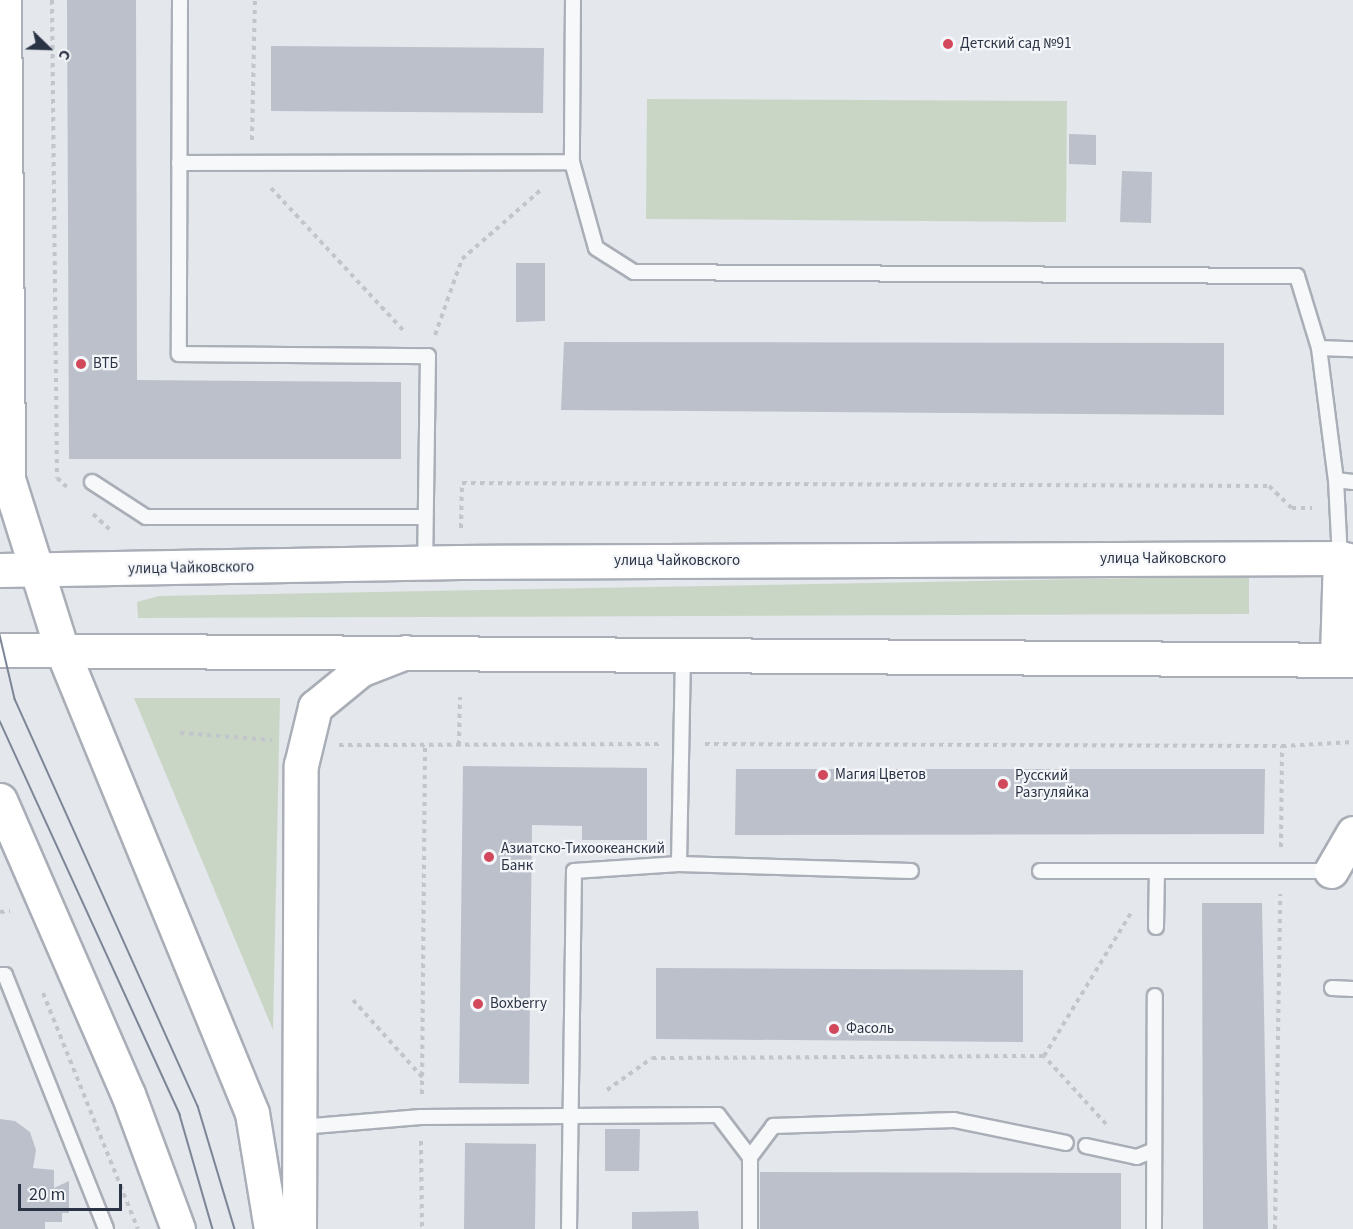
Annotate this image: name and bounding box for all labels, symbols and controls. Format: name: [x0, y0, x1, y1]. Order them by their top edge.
north arrow: [18, 18, 78, 78]
place label: Детский сад №91: [960, 35, 1071, 53]
marker: Детский сад №91: [941, 37, 955, 51]
text: С: [53, 46, 77, 64]
place label: ВТБ: [93, 355, 118, 373]
marker: ВТБ: [74, 357, 88, 371]
street label: улица Чайковского: [1100, 550, 1226, 568]
street label: улица Чайковского: [614, 552, 740, 570]
street label: улица Чайковского: [128, 558, 254, 578]
place label: Магия Цветов: [835, 766, 926, 784]
place label: Русский Разгуляйка: [1015, 766, 1089, 801]
marker: Магия Цветов: [816, 768, 830, 782]
marker: Русский Разгуляйка: [996, 777, 1010, 791]
place label: Азиатско-Тихоокеанский Банк: [501, 839, 665, 874]
marker: Азиатско-Тихоокеанский Банк: [482, 850, 496, 864]
place label: Boxberry: [490, 995, 547, 1013]
marker: Boxberry: [471, 997, 485, 1011]
place label: Фасоль: [846, 1020, 894, 1038]
marker: Фасоль: [827, 1022, 841, 1036]
scale bar: [21, 1172, 124, 1210]
text: 20 m: [29, 1182, 65, 1207]

